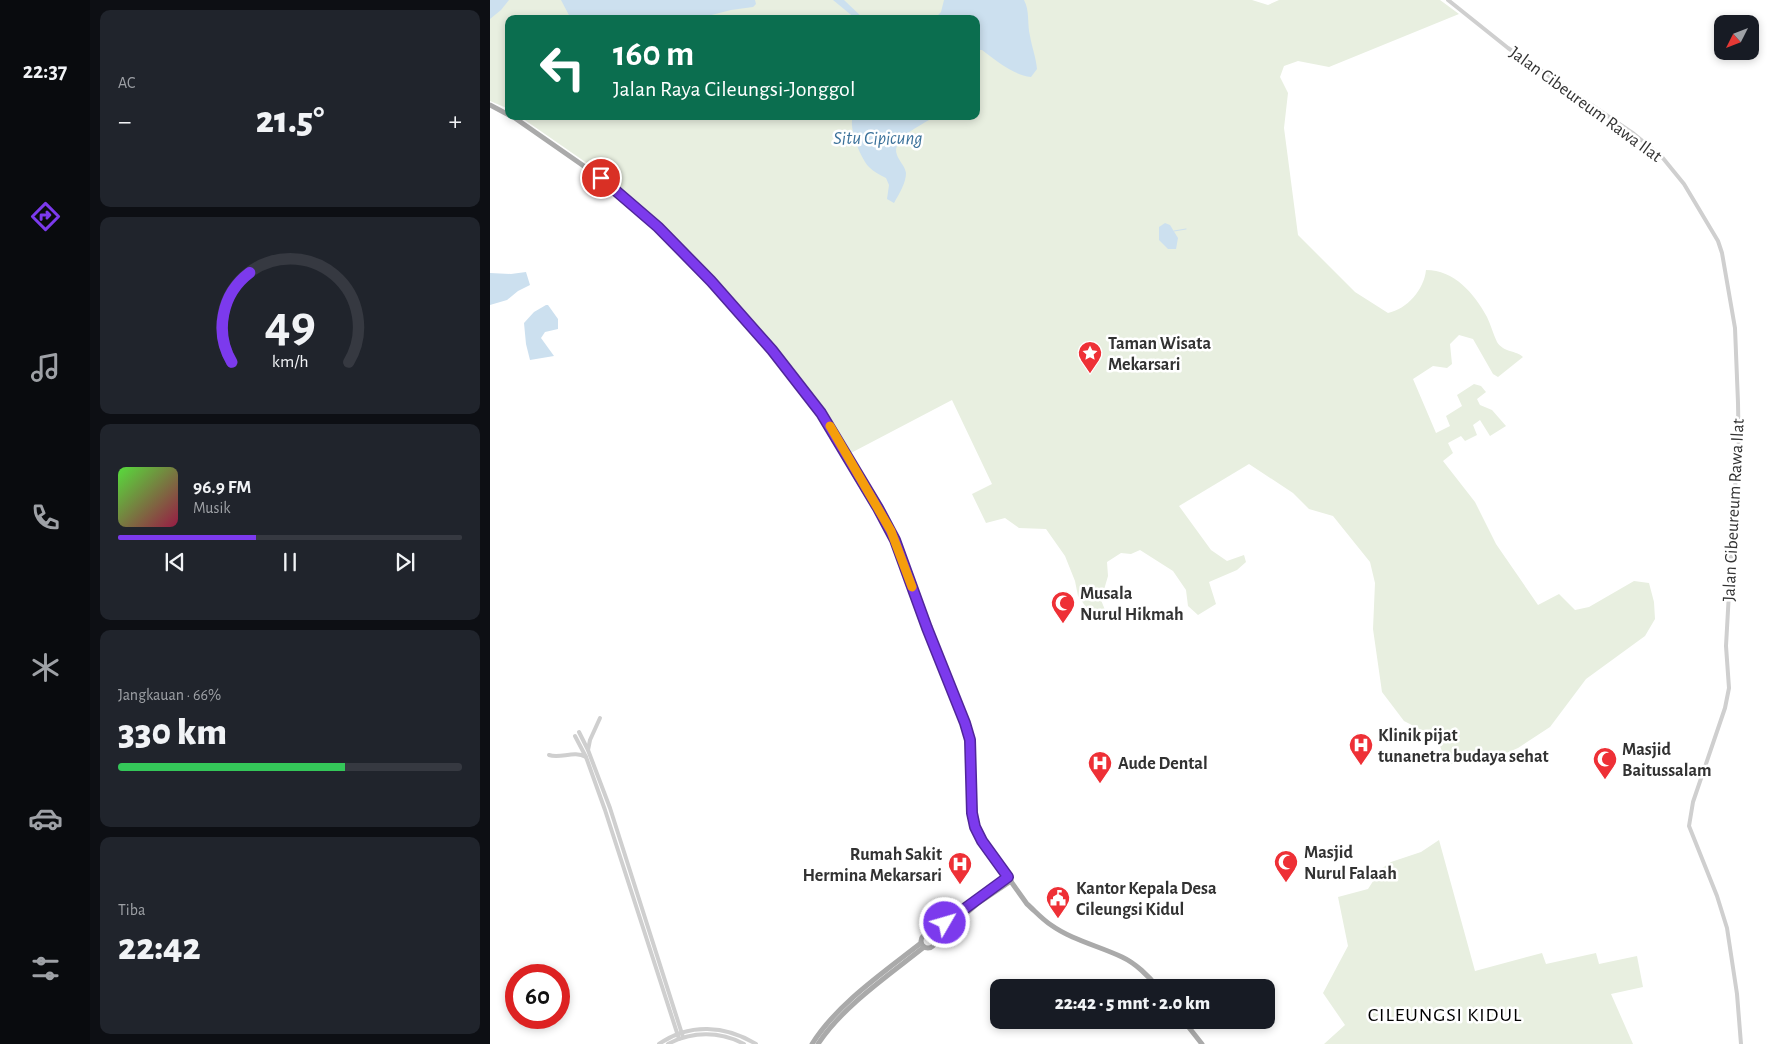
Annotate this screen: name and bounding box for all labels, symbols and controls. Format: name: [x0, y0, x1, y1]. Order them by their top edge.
north arrow: [1714, 15, 1759, 60]
map controls: [1714, 15, 1759, 60]
icon: left: [530, 35, 595, 100]
text: 160 m: [613, 37, 694, 72]
street label: Jalan Cibeureum Rawa Ilat: [1506, 44, 1665, 166]
text: 22:37: [23, 60, 67, 82]
text: AC: [118, 75, 135, 91]
text: Jalan Raya Cileungsi-Jonggol: [613, 78, 855, 100]
text: 21.5°: [256, 102, 324, 140]
text: −: [118, 108, 131, 136]
text: +: [449, 108, 462, 136]
water label: Situ Cipicung: [833, 129, 923, 148]
pin: [580, 157, 622, 199]
icon: arrive: [587, 164, 615, 192]
icon: directions: [28, 199, 63, 234]
text: 49: [264, 299, 316, 351]
place label: Taman Wisata Mekarsari: [1108, 335, 1211, 374]
place icon: Taman Wisata Mekarsari: [1077, 340, 1103, 374]
icon: music: [28, 350, 63, 385]
text: km/h: [272, 353, 308, 371]
street label: Jalan Cibeureum Rawa Ilat: [1720, 418, 1748, 602]
text: 96.9 FM: [193, 478, 251, 497]
icon: phone: [28, 500, 63, 535]
text: Musik: [193, 500, 231, 516]
icon: previous: [161, 548, 189, 576]
icon: pause: [276, 548, 304, 576]
icon: next: [391, 548, 419, 576]
place label: Musala Nurul Hikmah: [1080, 585, 1184, 624]
mosque icon: Musala Nurul Hikmah: [1050, 590, 1076, 624]
icon: climate: [28, 650, 63, 685]
text: Jangkauan · 66%: [118, 687, 221, 703]
text: 330 km: [118, 714, 227, 752]
place label: Klinik pijat tunanetra budaya sehat: [1378, 727, 1549, 766]
hospital icon: Klinik pijat tunanetra budaya sehat: [1348, 732, 1374, 766]
place label: Masjid Baitussalam: [1622, 741, 1712, 780]
mosque icon: Masjid Baitussalam: [1592, 746, 1618, 780]
hospital icon: Aude Dental: [1087, 750, 1113, 784]
place label: Aude Dental: [1118, 755, 1208, 773]
icon: car: [28, 801, 63, 836]
place label: Masjid Nurul Falaah: [1304, 844, 1397, 883]
place label: Rumah Sakit Hermina Mekarsari: [803, 846, 942, 885]
mosque icon: Masjid Nurul Falaah: [1273, 849, 1299, 883]
hospital icon: Rumah Sakit Hermina Mekarsari: [947, 851, 973, 885]
place label: Kantor Kepala Desa Cileungsi Kidul: [1076, 880, 1217, 919]
public building icon: Kantor Kepala Desa Cileungsi Kidul: [1045, 885, 1071, 919]
position arrow: [918, 896, 970, 948]
text: Tiba: [118, 902, 145, 918]
text: 22:42: [118, 929, 201, 967]
icon: filters: [28, 951, 63, 986]
speed limit sign: 60: [505, 964, 570, 1029]
text: 22:42 · 5 mnt · 2.0 km: [1055, 994, 1210, 1013]
district label: CILEUNGSI KIDUL: [1368, 1005, 1522, 1025]

